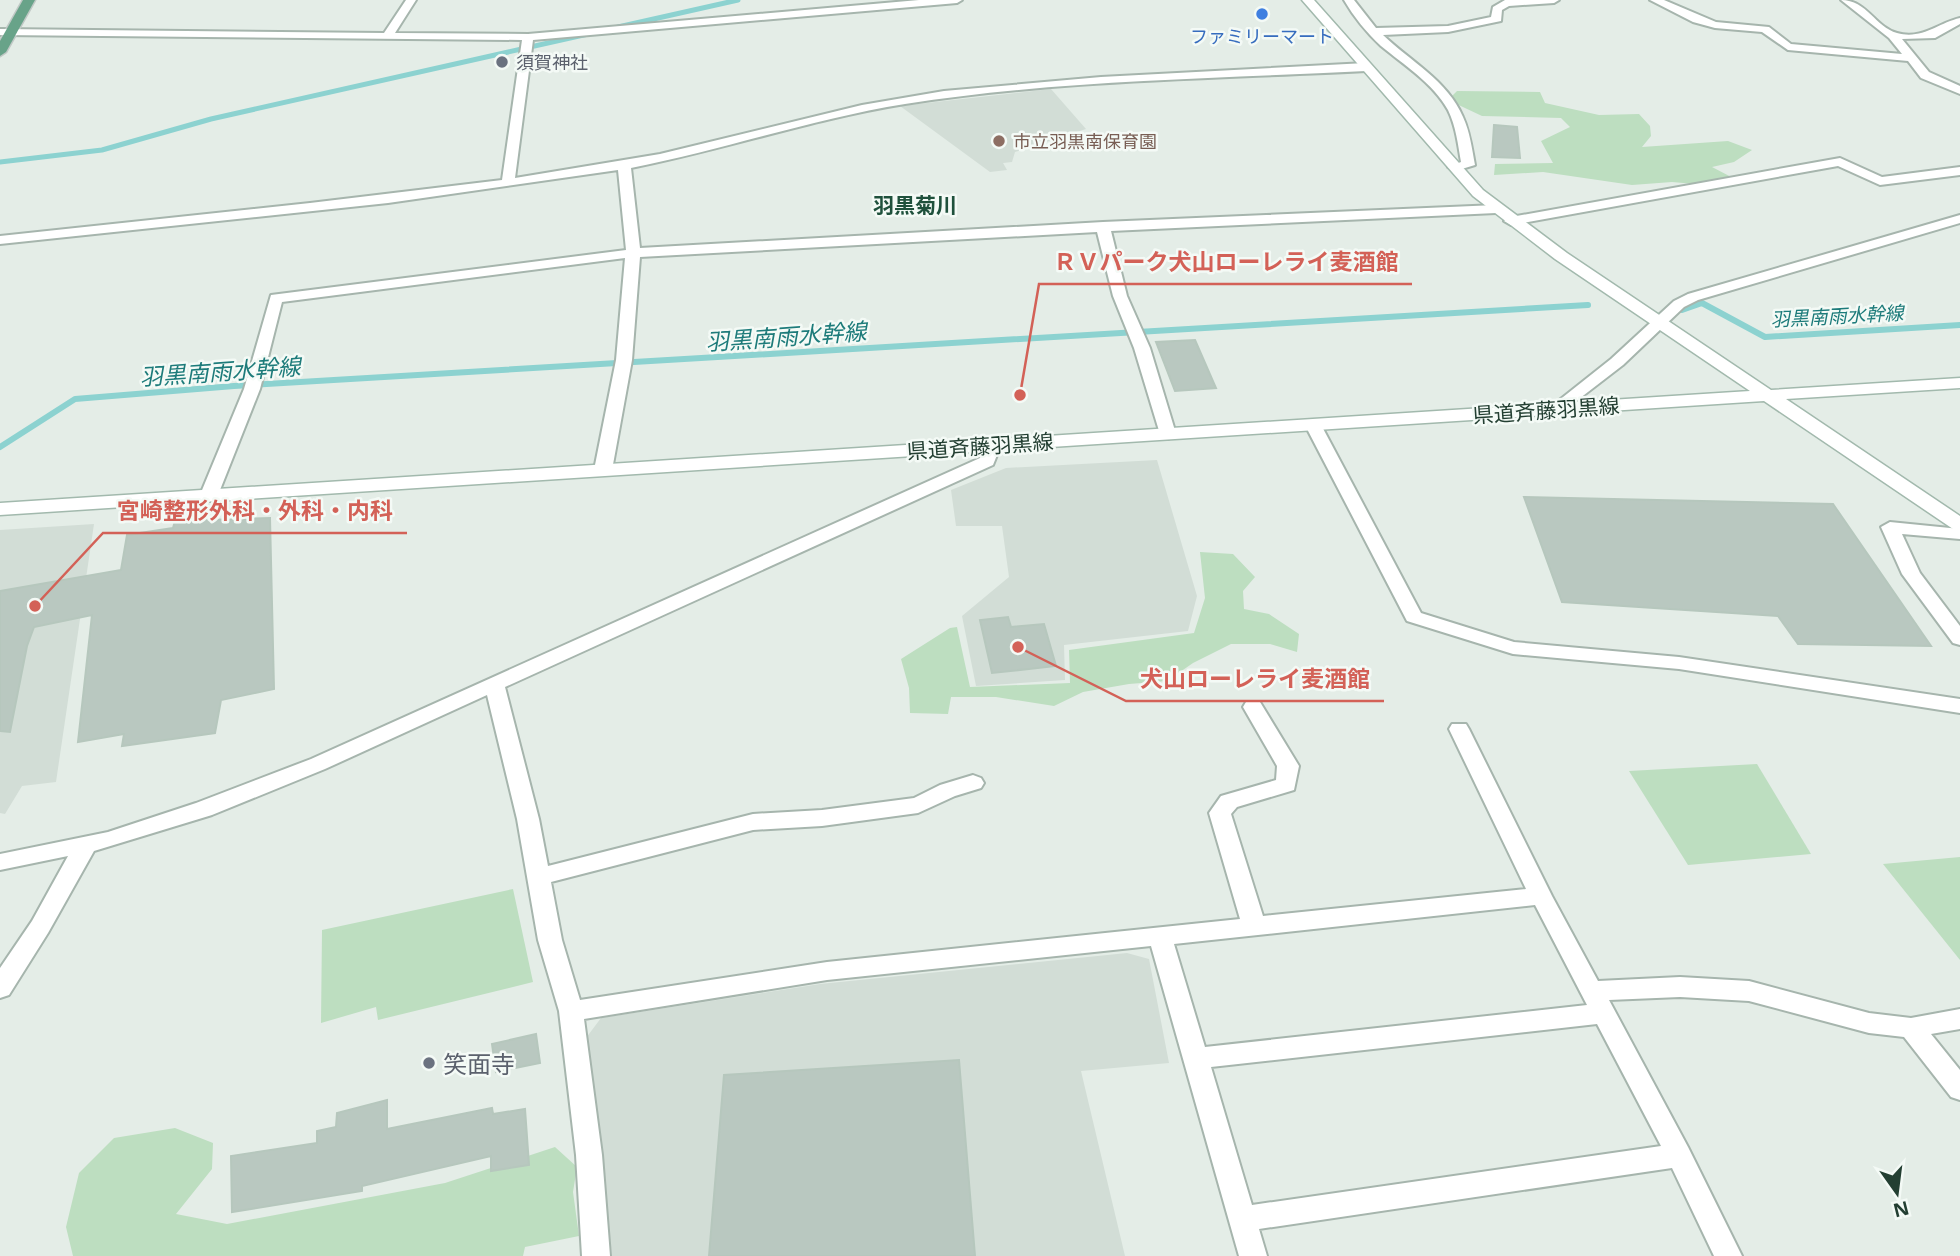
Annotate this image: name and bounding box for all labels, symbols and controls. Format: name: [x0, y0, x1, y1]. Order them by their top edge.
marker: ファミリーマート: [1254, 6, 1270, 22]
place label: ファミリーマート: [1190, 24, 1334, 48]
place label: 須賀神社: [516, 50, 588, 74]
marker: 須賀神社: [494, 54, 510, 70]
place label: 市立羽黒南保育園: [1013, 129, 1157, 153]
marker: 市立羽黒南保育園: [991, 133, 1007, 149]
district label: 羽黒菊川: [873, 191, 957, 219]
callout: ＲＶパーク犬山ローレライ麦酒館: [1039, 240, 1412, 284]
text: ＲＶパーク犬山ローレライ麦酒館: [1054, 245, 1399, 277]
water label: 羽黒南雨水幹線: [1770, 299, 1906, 332]
water label: 羽黒南雨水幹線: [705, 314, 870, 358]
water label: 羽黒南雨水幹線: [139, 349, 304, 393]
street label: 県道斉藤羽黒線: [1472, 391, 1620, 429]
street label: 県道斉藤羽黒線: [906, 427, 1054, 465]
callout: 宮崎整形外科・外科・内科: [103, 489, 407, 533]
text: 宮崎整形外科・外科・内科: [117, 494, 393, 526]
callout: 犬山ローレライ麦酒館: [1126, 657, 1384, 701]
text: 犬山ローレライ麦酒館: [1140, 662, 1370, 694]
place label: 笑面寺: [443, 1047, 515, 1080]
marker: 笑面寺: [421, 1055, 437, 1071]
north arrow: [1862, 1158, 1932, 1228]
text: N: [1890, 1195, 1912, 1224]

